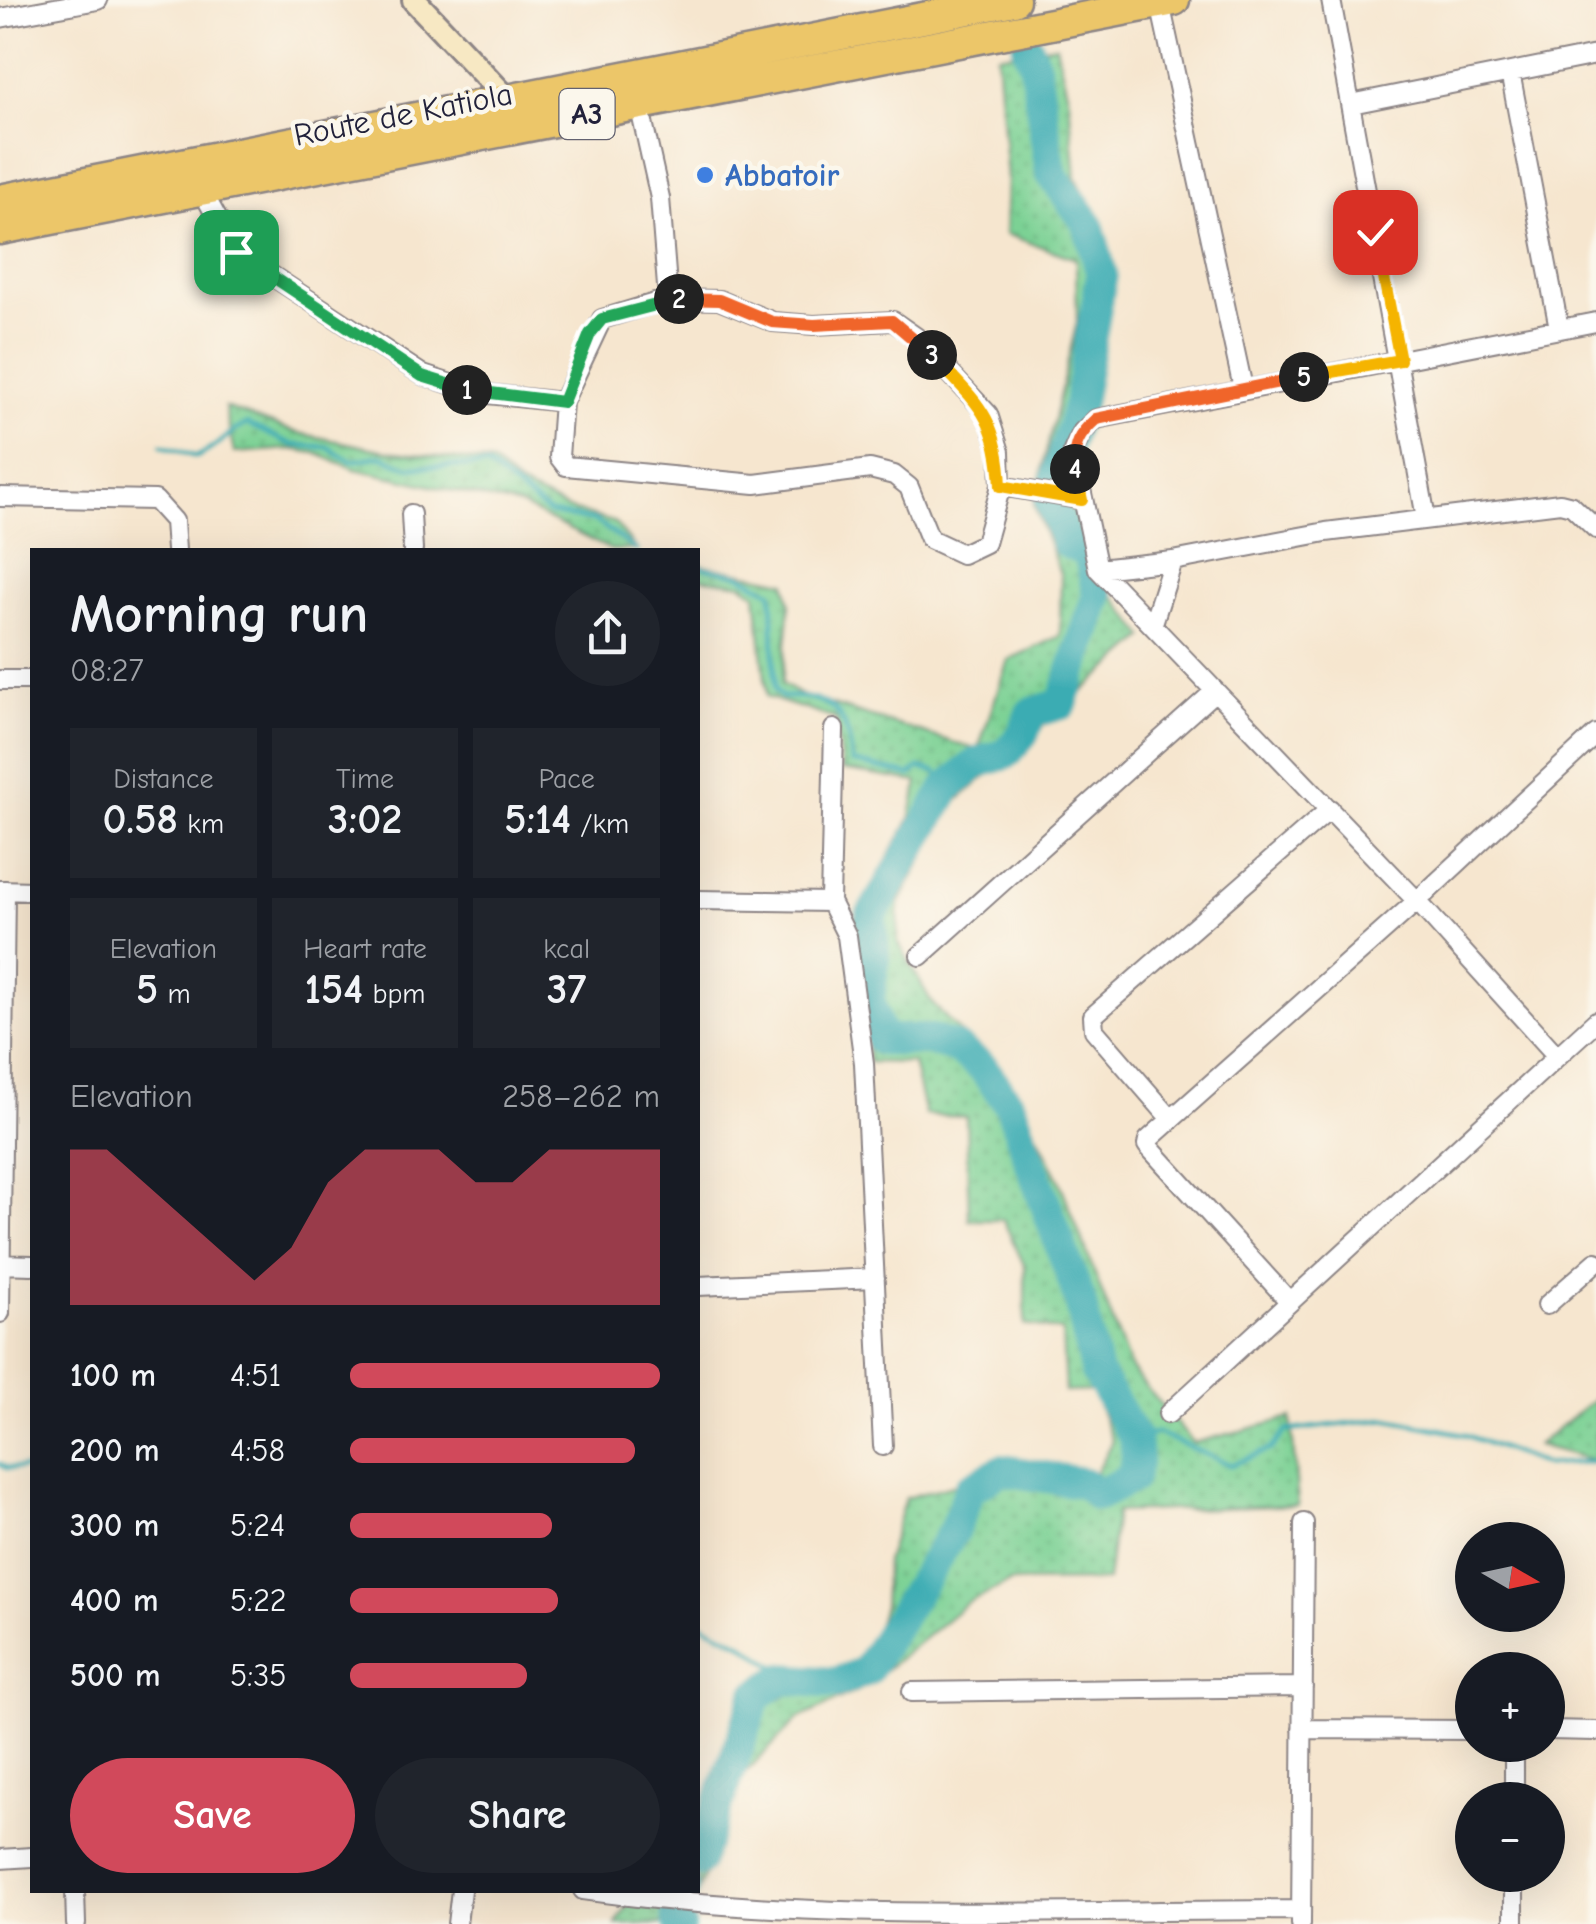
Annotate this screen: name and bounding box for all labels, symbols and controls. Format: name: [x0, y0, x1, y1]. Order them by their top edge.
street label: Route de Katiola: [291, 75, 516, 154]
road number: A3: [560, 89, 614, 139]
place label: Abbatoir: [725, 157, 840, 194]
marker: Abbatoir: [694, 164, 716, 186]
pin: [1333, 190, 1418, 275]
icon: check: [1348, 205, 1403, 260]
pin: [194, 210, 279, 295]
icon: arrive: [209, 225, 264, 280]
pin: 2: [654, 274, 704, 324]
text: 2: [672, 283, 686, 315]
pin: 3: [907, 330, 957, 380]
text: 3: [925, 339, 939, 371]
pin: 5: [1279, 352, 1329, 402]
text: 5: [1297, 361, 1311, 393]
pin: 1: [442, 365, 492, 415]
text: 1: [461, 374, 473, 406]
pin: 4: [1050, 444, 1100, 494]
text: 4: [1068, 453, 1082, 485]
button: share: [555, 581, 660, 686]
text: Morning run: [70, 582, 368, 646]
text: 08:27: [70, 652, 144, 689]
text: Distance: [113, 763, 213, 795]
text: Time: [336, 763, 394, 795]
text: Pace: [538, 763, 595, 795]
text: 0.58: [103, 795, 178, 844]
text: 3:02: [328, 795, 402, 844]
text: 5:14: [504, 795, 571, 844]
text: km: [178, 808, 224, 840]
text: /km: [571, 808, 629, 840]
text: Elevation: [110, 933, 217, 965]
text: Heart rate: [303, 933, 427, 965]
text: kcal: [543, 933, 590, 965]
text: 5: [136, 965, 158, 1014]
text: 154: [305, 965, 363, 1014]
text: 37: [547, 965, 586, 1014]
text: m: [158, 978, 191, 1010]
text: bpm: [363, 978, 425, 1010]
text: Elevation: [70, 1078, 193, 1115]
text: 258–262 m: [502, 1078, 660, 1115]
text: 100 m: [70, 1357, 156, 1394]
text: 4:51: [230, 1357, 281, 1394]
text: 200 m: [70, 1432, 159, 1469]
text: 4:58: [230, 1432, 285, 1469]
text: 300 m: [70, 1507, 159, 1544]
text: 5:24: [230, 1507, 285, 1544]
north arrow: [1455, 1522, 1565, 1632]
map controls: [1455, 1522, 1565, 1892]
text: 400 m: [70, 1582, 158, 1619]
text: 5:22: [230, 1582, 287, 1619]
button: +: [1455, 1652, 1565, 1762]
text: 500 m: [70, 1657, 160, 1694]
text: 5:35: [230, 1657, 287, 1694]
button: Save: [70, 1758, 355, 1873]
button: Share: [375, 1758, 660, 1873]
button: −: [1455, 1782, 1565, 1892]

